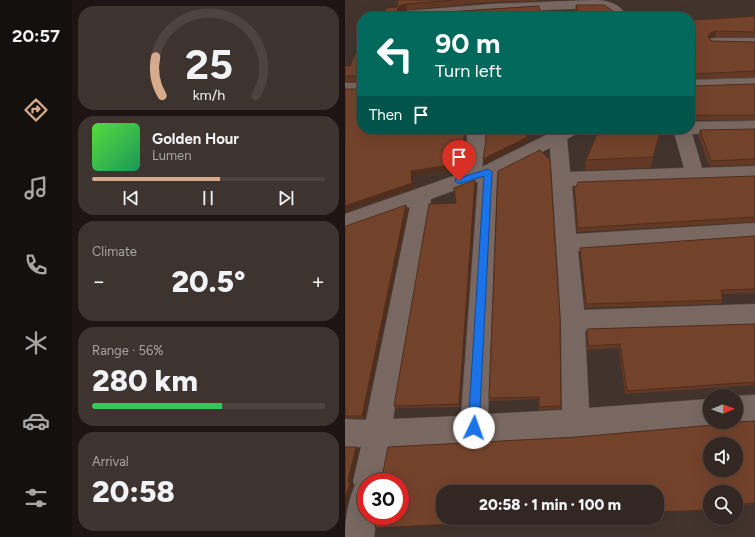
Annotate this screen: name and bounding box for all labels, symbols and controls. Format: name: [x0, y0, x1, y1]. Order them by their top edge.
text: 20:57: [12, 25, 60, 47]
text: 90 m: [435, 26, 500, 60]
icon: left: [369, 28, 421, 80]
text: 25: [184, 39, 233, 89]
text: Turn left: [435, 60, 502, 82]
text: km/h: [192, 86, 225, 104]
icon: directions: [22, 96, 50, 124]
icon: arrive: [410, 104, 432, 126]
text: Then: [369, 106, 402, 124]
text: Golden Hour: [152, 130, 239, 148]
pin: [442, 140, 476, 181]
icon: arrive: [448, 146, 470, 168]
text: Lumen: [152, 148, 191, 163]
icon: music: [22, 174, 50, 202]
icon: previous: [120, 187, 142, 209]
icon: pause: [197, 187, 219, 209]
icon: next: [275, 187, 297, 209]
text: Climate: [92, 244, 137, 259]
icon: phone: [22, 251, 50, 279]
text: 20.5°: [171, 263, 246, 300]
text: −: [92, 268, 106, 295]
text: +: [311, 268, 325, 295]
icon: climate: [22, 329, 50, 357]
text: Range · 56%: [92, 343, 164, 358]
text: 280 km: [92, 362, 198, 399]
north arrow: [703, 389, 743, 429]
map controls: [703, 389, 743, 525]
icon: car: [22, 407, 50, 435]
position arrow: [453, 407, 495, 449]
button: sound: [703, 437, 743, 477]
text: Arrival: [92, 454, 129, 469]
text: 20:58: [92, 473, 175, 510]
speed limit sign: 30: [357, 473, 409, 525]
icon: filters: [22, 484, 50, 512]
button: search: [703, 485, 743, 525]
text: 20:58 · 1 min · 100 m: [479, 496, 621, 514]

